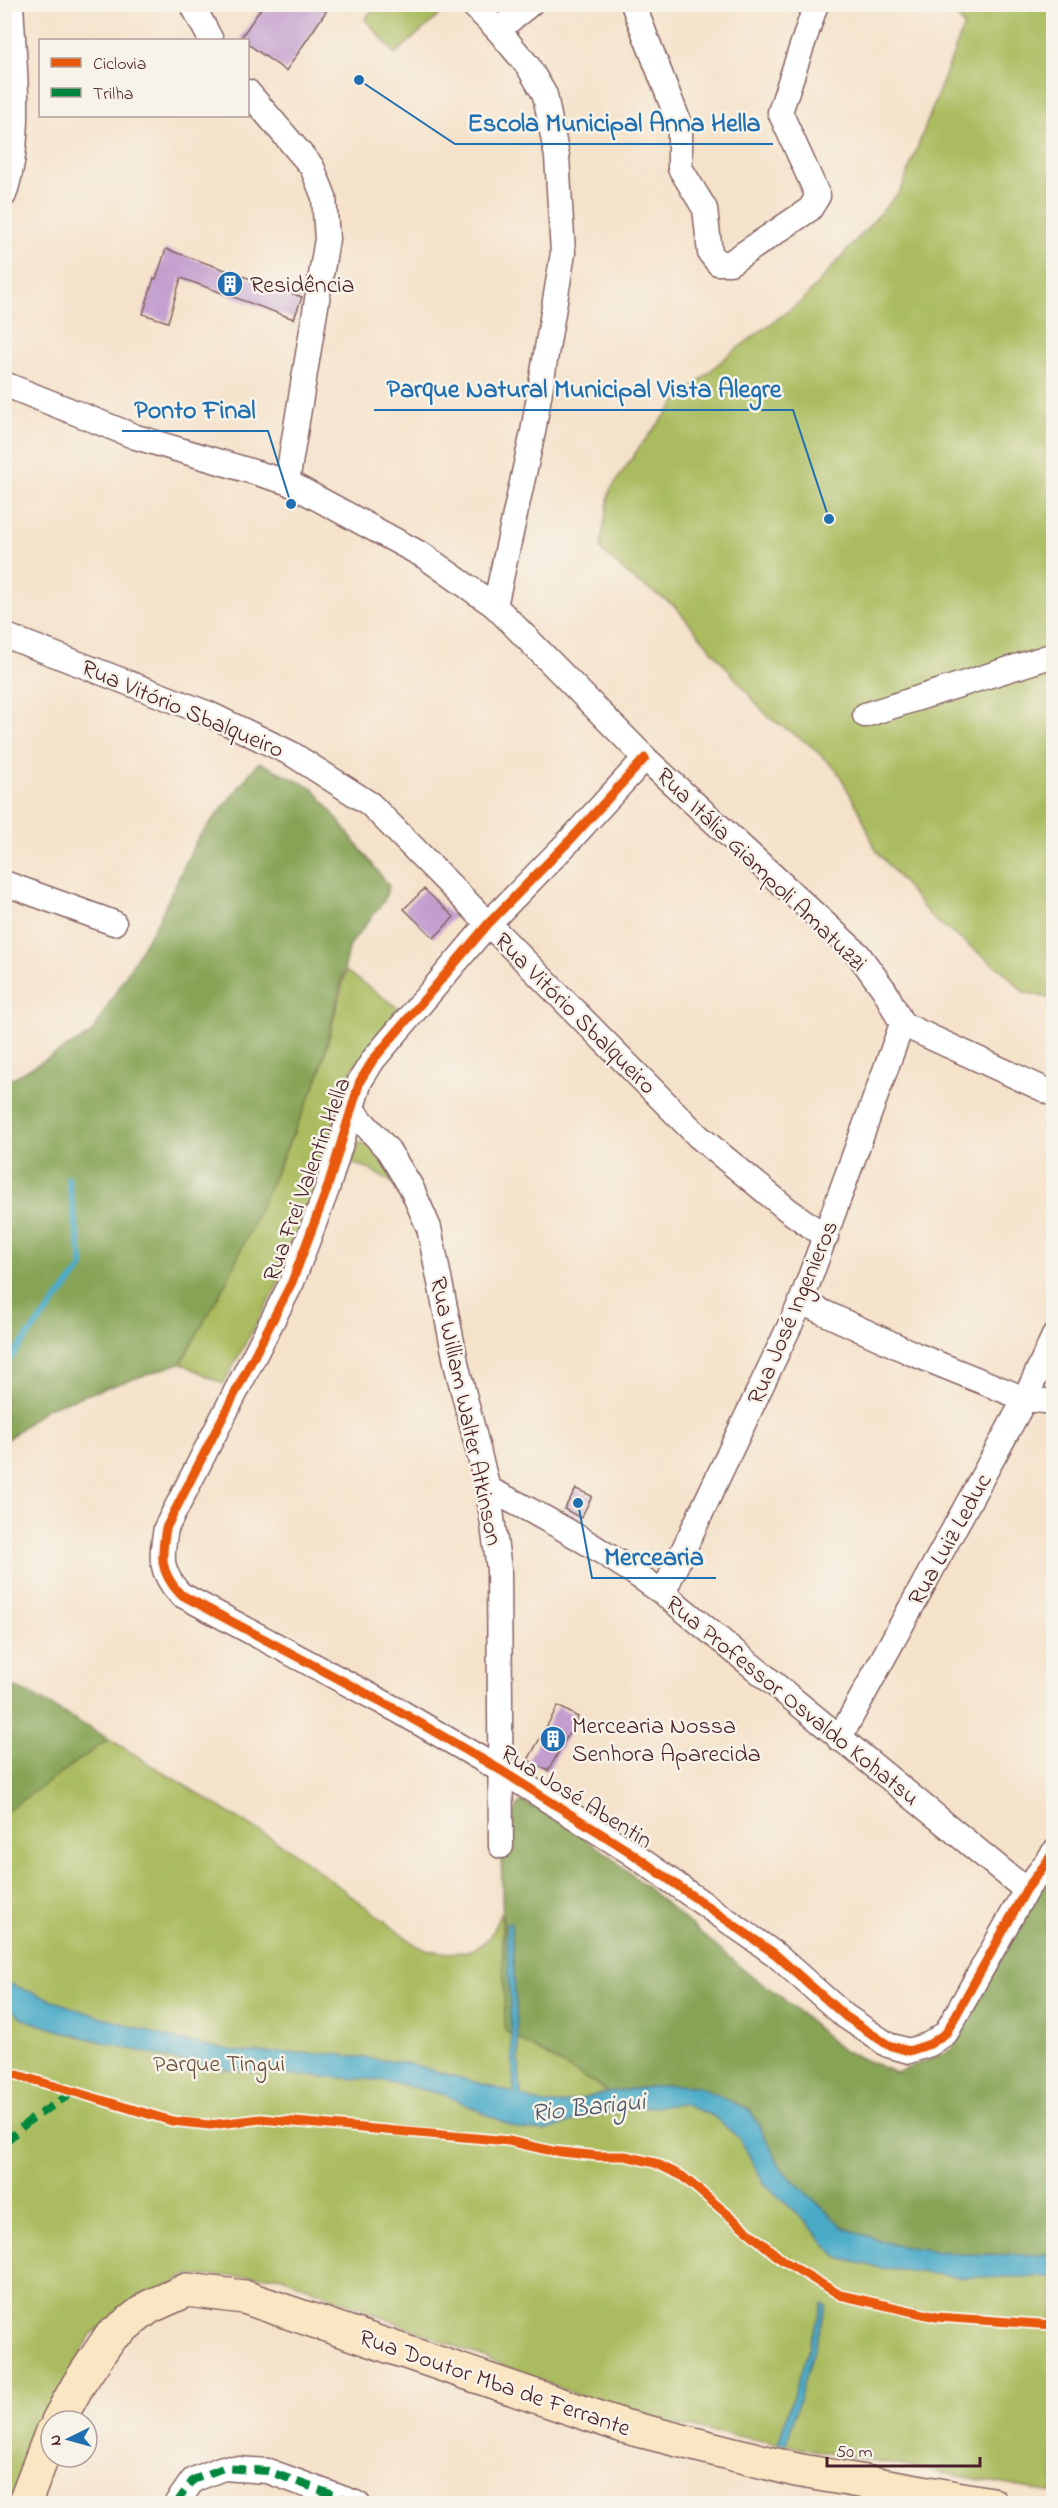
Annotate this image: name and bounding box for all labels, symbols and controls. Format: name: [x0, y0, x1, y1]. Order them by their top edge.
legend: [39, 39, 249, 117]
text: Ciclovia: [93, 52, 146, 78]
text: Trilha: [93, 82, 133, 108]
callout: Escola Municipal Anna Hella: [455, 100, 773, 144]
text: Escola Municipal Anna Hella: [467, 106, 761, 144]
building icon: Residência: [215, 269, 245, 299]
place label: Residência: [250, 269, 355, 304]
callout: Parque Natural Municipal Vista Alegre: [374, 366, 793, 410]
text: Parque Natural Municipal Vista Alegre: [387, 372, 783, 411]
callout: Ponto Final: [122, 387, 268, 431]
text: Ponto Final: [134, 393, 256, 431]
street label: Rua Vitório Sbalqueiro: [75, 652, 289, 769]
street label: Rua Itália Giampoli Amatuzzi: [647, 760, 874, 981]
street label: Rua Vitório Sbalqueiro: [485, 926, 663, 1104]
street label: Rua Frei Valentin Hella: [255, 1073, 362, 1287]
street label: Rua José Ingenieros: [740, 1215, 849, 1411]
street label: Rua William Walter Atkinson: [419, 1274, 510, 1549]
street label: Rua Luiz Leduc: [900, 1467, 1002, 1613]
callout: Mercearia: [592, 1534, 716, 1578]
text: Mercearia: [604, 1540, 704, 1578]
street label: Rua Professor Osvaldo Kohatsu: [657, 1588, 926, 1816]
place label: Mercearia Nossa Senhora Aparecida: [572, 1710, 761, 1773]
building icon: Mercearia Nossa Senhora Aparecida: [538, 1724, 568, 1754]
street label: Rua José Abentin: [493, 1737, 658, 1859]
park label: Parque Tingui: [153, 2048, 285, 2083]
water label: Rio Barigui: [529, 2084, 650, 2134]
street label: Rua Doutor Mba de Ferrante: [354, 2321, 635, 2447]
north arrow: [39, 2409, 99, 2469]
scale bar: [827, 2430, 980, 2468]
text: N: [44, 2434, 68, 2447]
text: 50 m: [836, 2440, 873, 2466]

